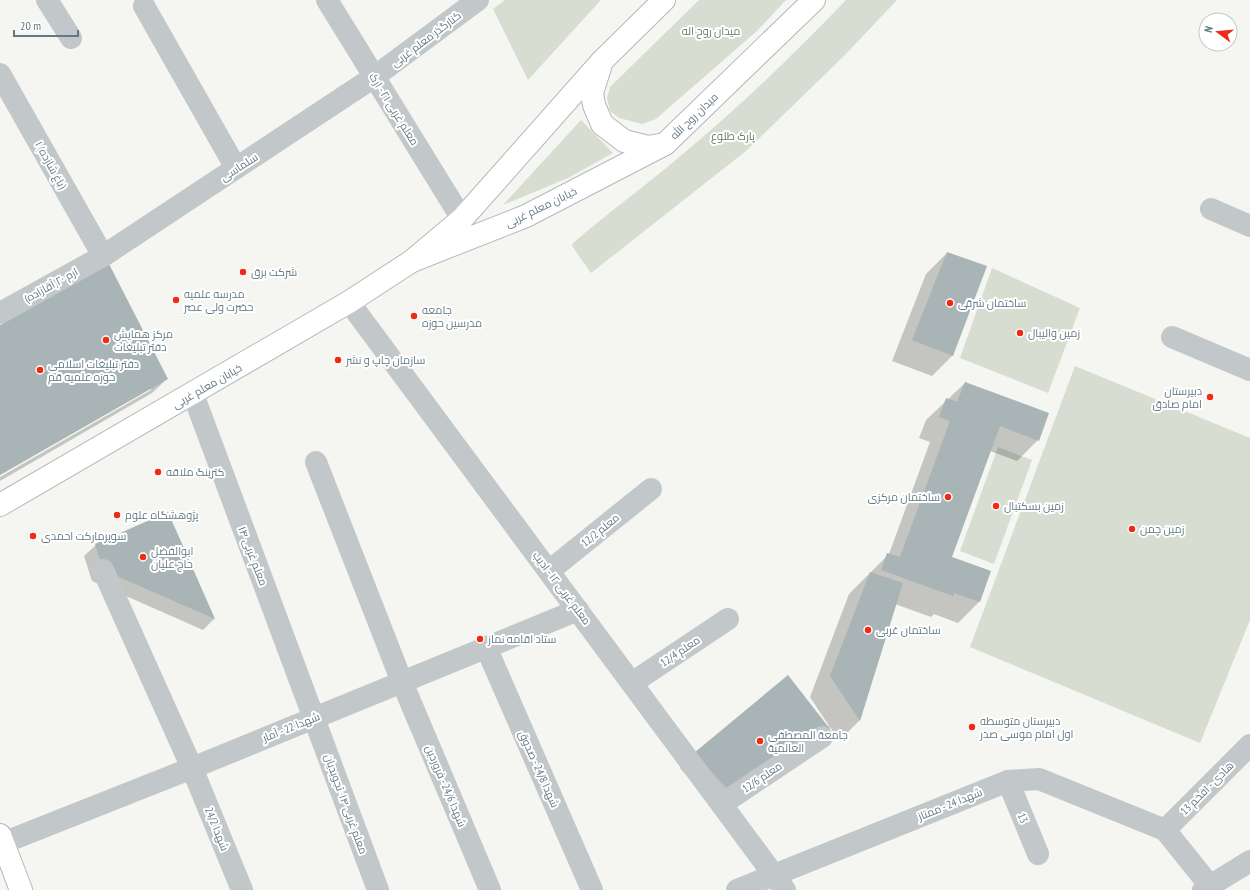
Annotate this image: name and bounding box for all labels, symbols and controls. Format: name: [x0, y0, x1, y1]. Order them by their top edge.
street label: کنارگذر معلم غربی: [388, 8, 465, 71]
scale bar: [14, 12, 78, 38]
north arrow: [1198, 12, 1238, 52]
text: 20 m: [20, 18, 41, 33]
park label: میدان روح اله: [682, 24, 740, 39]
text: N: [1201, 24, 1216, 34]
street label: معلم غربی ۲۱ - ارک: [365, 70, 422, 148]
street label: میدان روح الله: [667, 89, 721, 143]
park label: پارک طلوع: [711, 129, 755, 144]
street label: ۱ (باغ شازده): [31, 139, 70, 192]
street label: سلماسی: [218, 150, 260, 184]
street label: خیابان معلم غربی: [503, 184, 580, 231]
street label: ارم ۲۰(آقازاده): [22, 265, 81, 306]
place label: شرکت برق: [251, 265, 297, 279]
marker: شرکت برق: [238, 267, 248, 277]
place label: مدرسه علمیه حضرت ولی عصر: [183, 287, 253, 314]
marker: مدرسه علمیه حضرت ولی عصر: [171, 295, 181, 305]
place label: ساختمان شرقی: [958, 296, 1026, 310]
marker: ساختمان شرقی: [945, 298, 955, 308]
place label: جامعه مدرسین حوزه: [422, 303, 482, 330]
marker: جامعه مدرسین حوزه: [409, 311, 419, 321]
place label: زمین والیبال: [1028, 326, 1080, 340]
place label: مرکز همایش دفتر تبلیغات: [114, 327, 173, 354]
marker: زمین والیبال: [1015, 328, 1025, 338]
marker: مرکز همایش دفتر تبلیغات: [101, 335, 111, 345]
place label: سازمان چاپ و نشر: [345, 353, 425, 367]
marker: سازمان چاپ و نشر: [333, 355, 343, 365]
place label: دفتر تبلیغات اسلامی حوزه علمیه قم: [48, 357, 139, 385]
street label: خیابان معلم غربی: [170, 360, 245, 412]
marker: دفتر تبلیغات اسلامی حوزه علمیه قم: [35, 365, 45, 375]
place label: دبیرستان امام صادق: [1152, 384, 1202, 412]
marker: دبیرستان امام صادق: [1205, 392, 1215, 402]
place label: کترینگ ملاقه: [166, 465, 225, 479]
marker: کترینگ ملاقه: [153, 467, 163, 477]
place label: ساختمان مرکزی: [868, 490, 940, 504]
marker: ساختمان مرکزی: [943, 492, 953, 502]
place label: زمین بسکتبال: [1004, 499, 1064, 513]
marker: زمین بسکتبال: [991, 501, 1001, 511]
place label: پژوهشگاه علوم: [125, 508, 198, 523]
marker: پژوهشگاه علوم: [112, 510, 122, 520]
street label: معلم 12/2: [578, 510, 623, 550]
place label: زمین چمن: [1140, 522, 1185, 536]
street label: معلم غربی ۱۴: [234, 524, 271, 588]
marker: زمین چمن: [1127, 524, 1137, 534]
place label: سوپرمارکت احمدی: [41, 529, 126, 543]
marker: سوپرمارکت احمدی: [28, 531, 38, 541]
place label: ابوالفضل حاج علیان: [151, 544, 193, 572]
street label: معلم غربی ۱۲ - ادیب: [529, 549, 594, 628]
marker: ابوالفضل حاج علیان: [138, 552, 148, 562]
place label: ساختمان غربی: [876, 623, 940, 637]
marker: ساختمان غربی: [863, 625, 873, 635]
place label: ستاد اقامه نماز: [487, 632, 556, 646]
street label: معلم 12/4: [657, 633, 703, 670]
marker: ستاد اقامه نماز: [475, 634, 485, 644]
street label: شهدا 22 - آمار: [259, 709, 322, 745]
place label: دبیرستان متوسطه اول امام موسی صدر: [979, 714, 1073, 742]
marker: دبیرستان متوسطه اول امام موسی صدر: [967, 722, 977, 732]
street label: شهدا 24/8 - صدوق: [516, 728, 562, 810]
place label: جامعة المصطفی العالمیة: [768, 728, 848, 755]
marker: جامعة المصطفی العالمیة: [755, 736, 765, 746]
street label: شهدا 24/6 - فروردین: [422, 743, 470, 829]
street label: معلم غربی ۱۴- تجویدیان: [320, 752, 371, 856]
street label: هادی - افخم 13: [1177, 758, 1237, 818]
street label: معلم 12/6: [739, 759, 785, 796]
street label: شهدا 24 - ممتاز: [915, 785, 984, 824]
street label: شهدا 24/2: [202, 805, 232, 853]
street label: 13: [1015, 811, 1031, 825]

